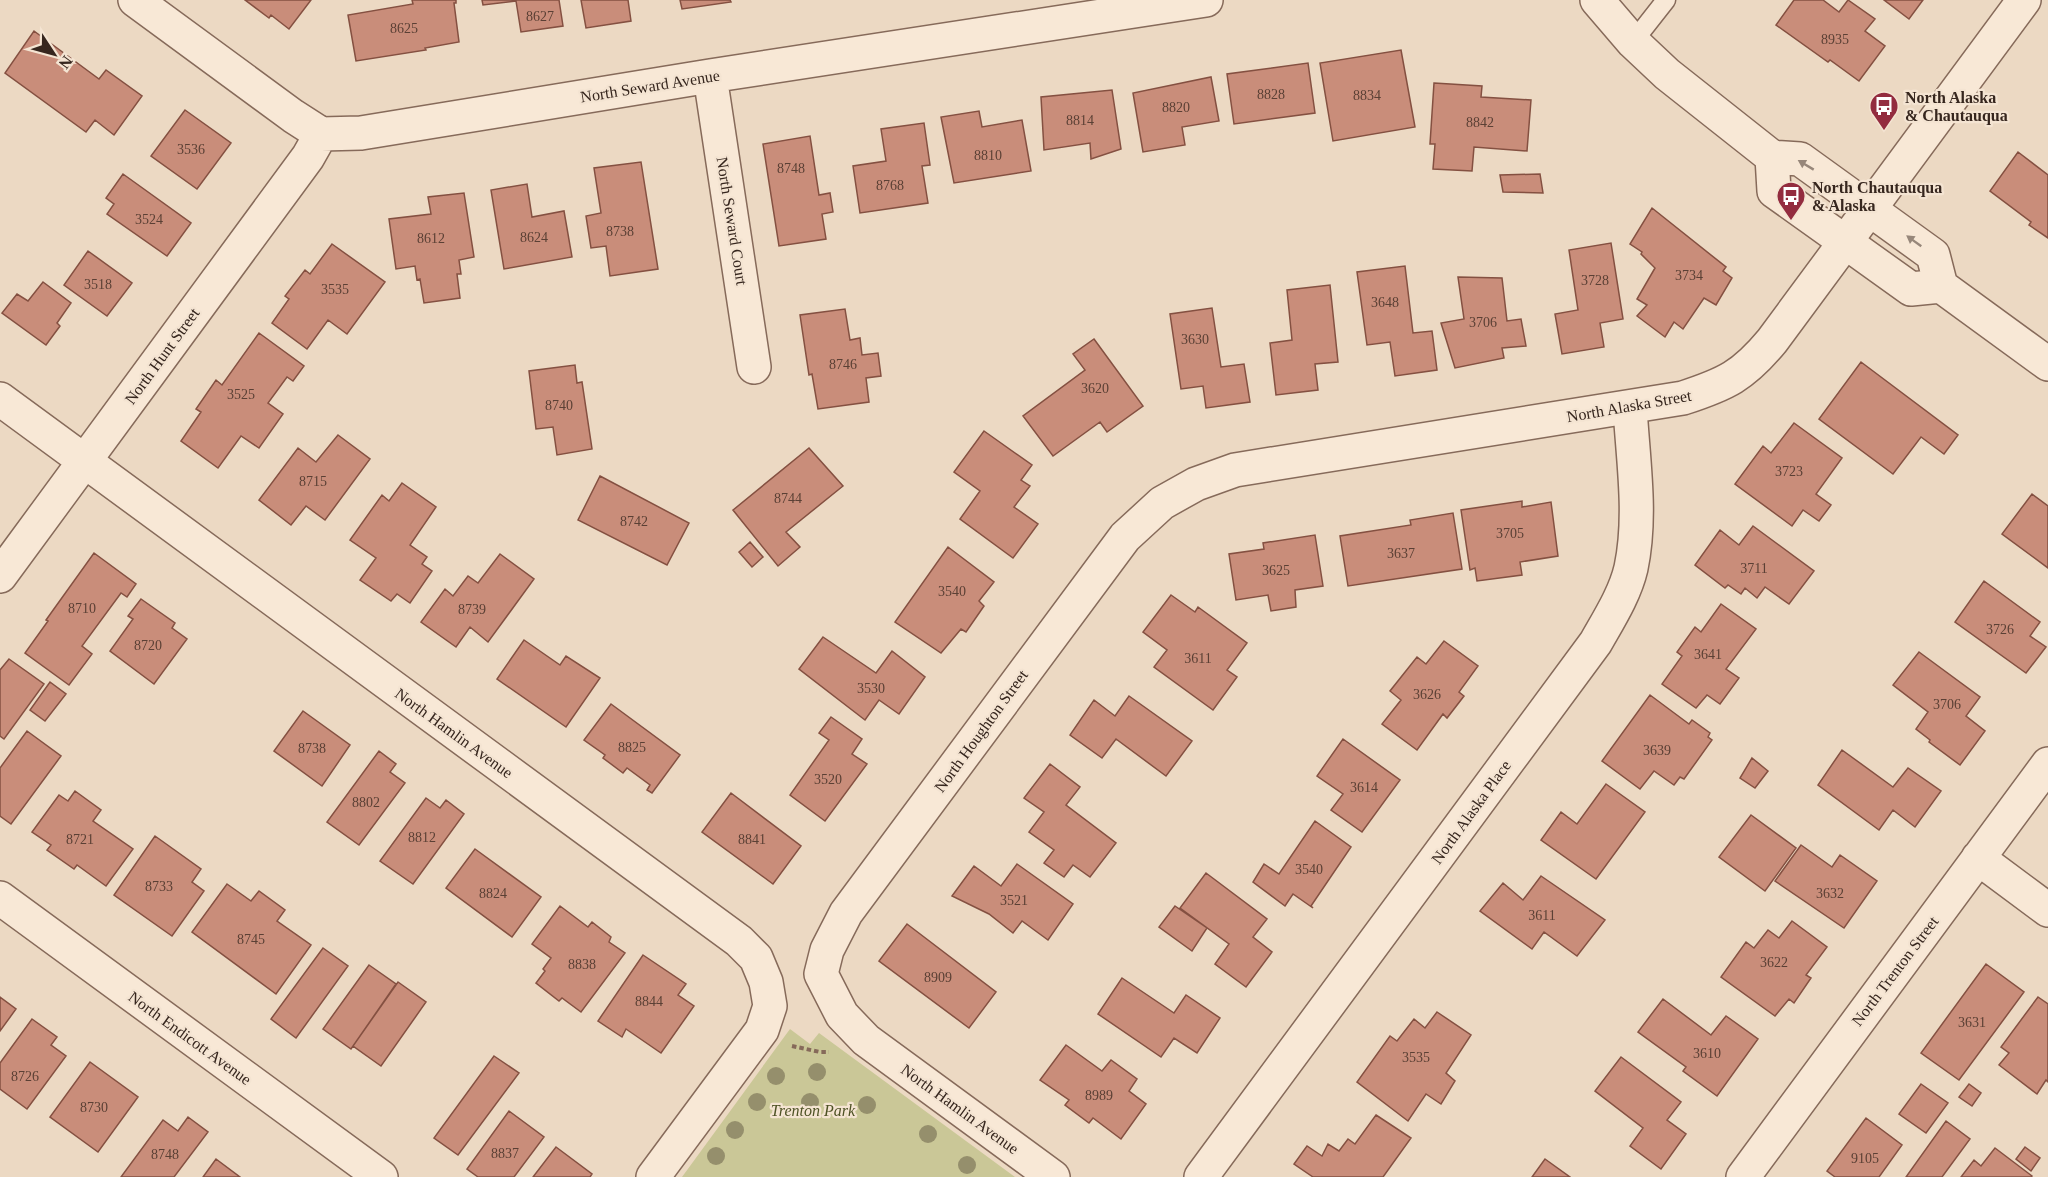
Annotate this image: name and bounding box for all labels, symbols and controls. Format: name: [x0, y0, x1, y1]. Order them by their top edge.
house number: 8627: [526, 9, 554, 24]
house number: 8625: [390, 21, 418, 36]
north arrow: [24, 24, 84, 84]
house number: 8935: [1821, 32, 1849, 47]
text: N: [55, 53, 76, 73]
street label: North Seward Avenue: [579, 67, 721, 105]
house number: 8828: [1257, 87, 1285, 102]
house number: 8834: [1353, 88, 1381, 103]
place label: North Alaska & Chautauqua: [1905, 89, 2008, 125]
bus stop icon: North Alaska & Chautauqua: [1868, 90, 1900, 132]
house number: 8820: [1162, 100, 1190, 115]
house number: 8814: [1066, 113, 1094, 128]
house number: 8842: [1466, 115, 1494, 130]
house number: 3536: [177, 142, 205, 157]
house number: 8810: [974, 148, 1002, 163]
street label: North Seward Court: [713, 156, 751, 287]
one-way arrow: [1798, 159, 1814, 170]
house number: 8748: [777, 161, 805, 176]
house number: 8768: [876, 178, 904, 193]
place label: North Chautauqua & Alaska: [1812, 179, 1942, 214]
bus stop icon: North Chautauqua & Alaska: [1775, 180, 1807, 222]
house number: 3524: [135, 212, 163, 227]
house number: 8738: [606, 224, 634, 239]
house number: 8624: [520, 230, 548, 245]
house number: 8612: [417, 231, 445, 246]
one-way arrow: [1907, 236, 1922, 248]
house number: 3734: [1675, 268, 1703, 283]
house number: 3728: [1581, 273, 1609, 288]
house number: 3518: [84, 277, 112, 292]
house number: 3535: [321, 282, 349, 297]
house number: 3648: [1371, 295, 1399, 310]
street label: North Hunt Street: [121, 304, 203, 407]
house number: 3706: [1469, 315, 1497, 330]
house number: 3630: [1181, 332, 1209, 347]
house number: 8746: [829, 357, 857, 372]
house number: 3620: [1081, 381, 1109, 396]
house number: 3525: [227, 387, 255, 402]
street label: North Alaska Street: [1565, 387, 1693, 425]
house number: 8740: [545, 398, 573, 413]
house number: 3723: [1775, 464, 1803, 479]
house number: 8715: [299, 474, 327, 489]
house number: 8744: [774, 491, 802, 506]
house number: 8742: [620, 514, 648, 529]
house number: 3705: [1496, 526, 1524, 541]
house number: 3637: [1387, 546, 1415, 561]
house number: 3711: [1740, 561, 1768, 576]
house number: 3625: [1262, 563, 1290, 578]
house number: 3540: [938, 584, 966, 599]
house number: 8710: [68, 601, 96, 616]
house number: 8739: [458, 602, 486, 617]
house number: 3726: [1986, 622, 2014, 637]
house number: 8720: [134, 638, 162, 653]
house number: 3641: [1694, 647, 1722, 662]
house number: 3611: [1184, 651, 1212, 666]
street label: North Houghton Street: [931, 666, 1032, 796]
house number: 3530: [857, 681, 885, 696]
street label: North Hamlin Avenue: [392, 685, 516, 781]
house number: 3626: [1413, 687, 1441, 702]
house number: 3706: [1933, 697, 1961, 712]
house number: 8825: [618, 740, 646, 755]
house number: 8738: [298, 741, 326, 756]
house number: 3639: [1643, 743, 1671, 758]
street label: North Alaska Place: [1428, 757, 1514, 867]
house number: 3520: [814, 772, 842, 787]
house number: 3614: [1350, 780, 1378, 795]
house number: 8802: [352, 795, 380, 810]
house number: 8812: [408, 830, 436, 845]
house number: 8721: [66, 832, 94, 847]
house number: 8841: [738, 832, 766, 847]
house number: 3540: [1295, 862, 1323, 877]
house number: 8733: [145, 879, 173, 894]
house number: 8824: [479, 886, 507, 901]
house number: 3632: [1816, 886, 1844, 901]
house number: 3521: [1000, 893, 1028, 908]
house number: 3611: [1528, 908, 1556, 923]
street label: North Trenton Street: [1848, 913, 1942, 1029]
house number: 8745: [237, 932, 265, 947]
house number: 3622: [1760, 955, 1788, 970]
house number: 8838: [568, 957, 596, 972]
house number: 8909: [924, 970, 952, 985]
street label: North Endicott Avenue: [125, 988, 255, 1088]
house number: 8844: [635, 994, 663, 1009]
house number: 3631: [1958, 1015, 1986, 1030]
house number: 3610: [1693, 1046, 1721, 1061]
house number: 3535: [1402, 1050, 1430, 1065]
street label: North Hamlin Avenue: [898, 1061, 1022, 1157]
house number: 8726: [11, 1069, 39, 1084]
house number: 8989: [1085, 1088, 1113, 1103]
house number: 8730: [80, 1100, 108, 1115]
park label: Trenton Park: [771, 1102, 856, 1119]
house number: 8837: [491, 1146, 519, 1161]
house number: 8748: [151, 1147, 179, 1162]
house number: 9105: [1851, 1151, 1879, 1166]

